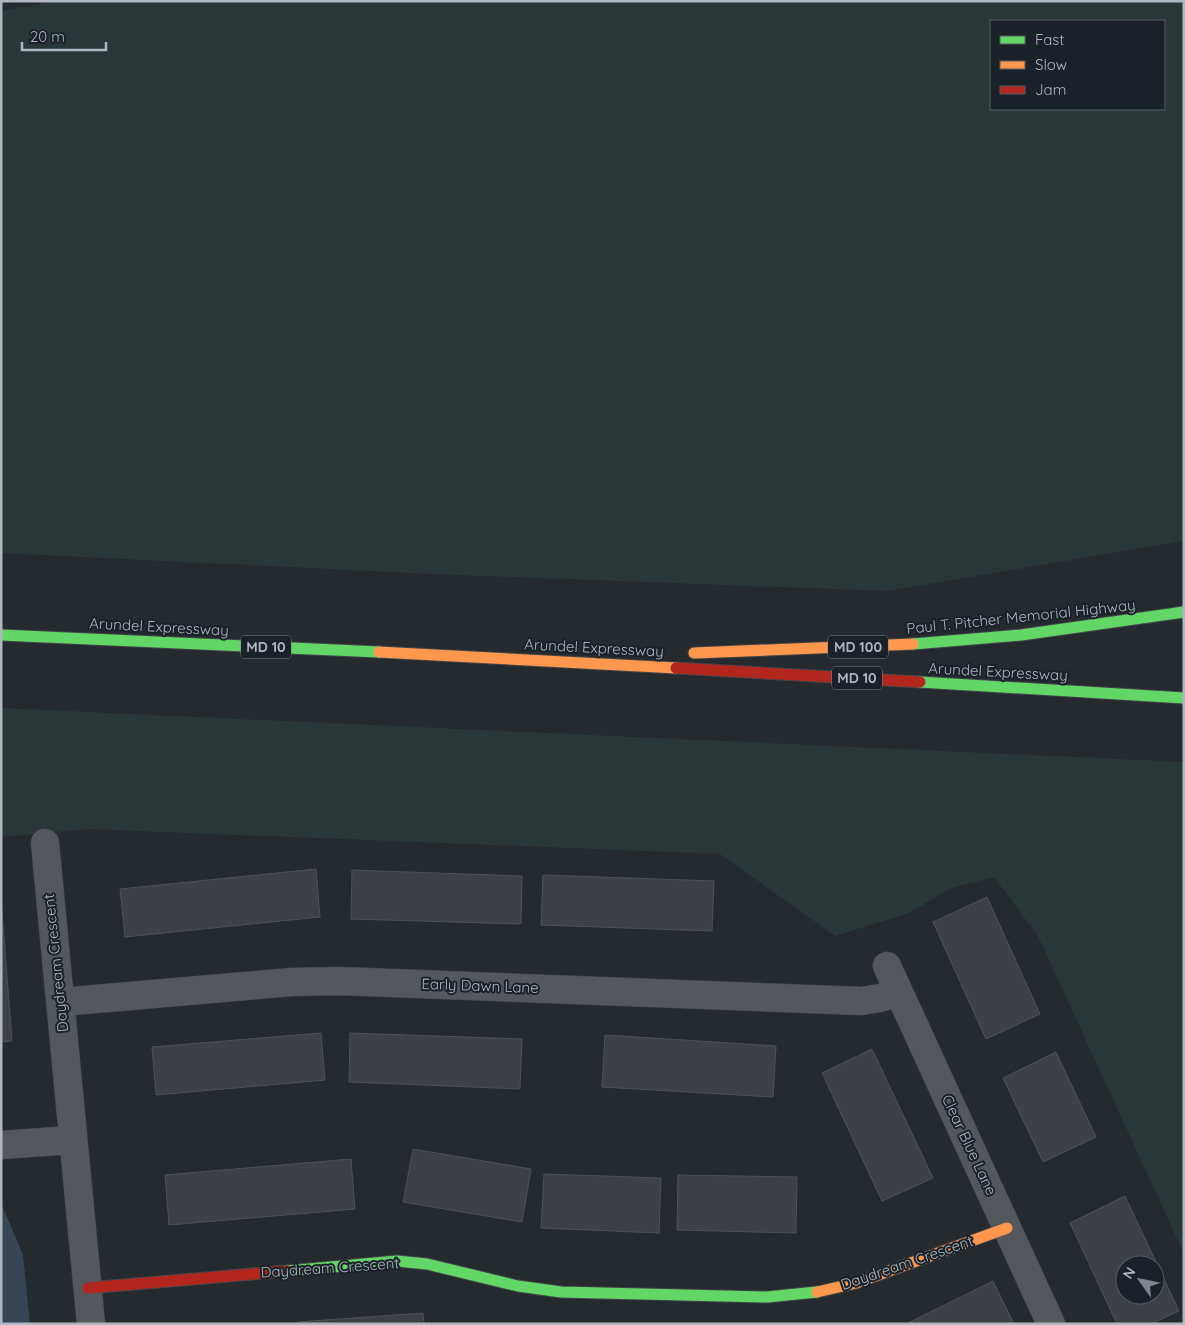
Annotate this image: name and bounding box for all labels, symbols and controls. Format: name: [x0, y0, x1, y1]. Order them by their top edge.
scale bar: [22, 20, 106, 52]
legend: [990, 20, 1165, 110]
text: 20 m: [30, 27, 65, 46]
text: Fast: [1035, 30, 1064, 49]
text: Slow: [1035, 55, 1067, 74]
text: Jam: [1035, 80, 1066, 99]
street label: Paul T. Pitcher Memorial Highway: [906, 595, 1136, 638]
street label: Arundel Expressway: [89, 613, 229, 640]
street label: Arundel Expressway: [524, 634, 664, 661]
road number: MD 10: [241, 636, 291, 659]
road number: MD 100: [828, 636, 888, 659]
street label: Arundel Expressway: [928, 658, 1068, 685]
road number: MD 10: [832, 666, 882, 690]
street label: Daydream Crescent: [39, 893, 72, 1033]
street label: Early Dawn Lane: [421, 974, 539, 997]
street label: Clear Blue Lane: [938, 1091, 1001, 1198]
street label: Daydream Crescent: [838, 1231, 976, 1294]
street label: Daydream Crescent: [260, 1253, 400, 1282]
north arrow: [1115, 1255, 1165, 1305]
text: N: [1119, 1264, 1139, 1282]

